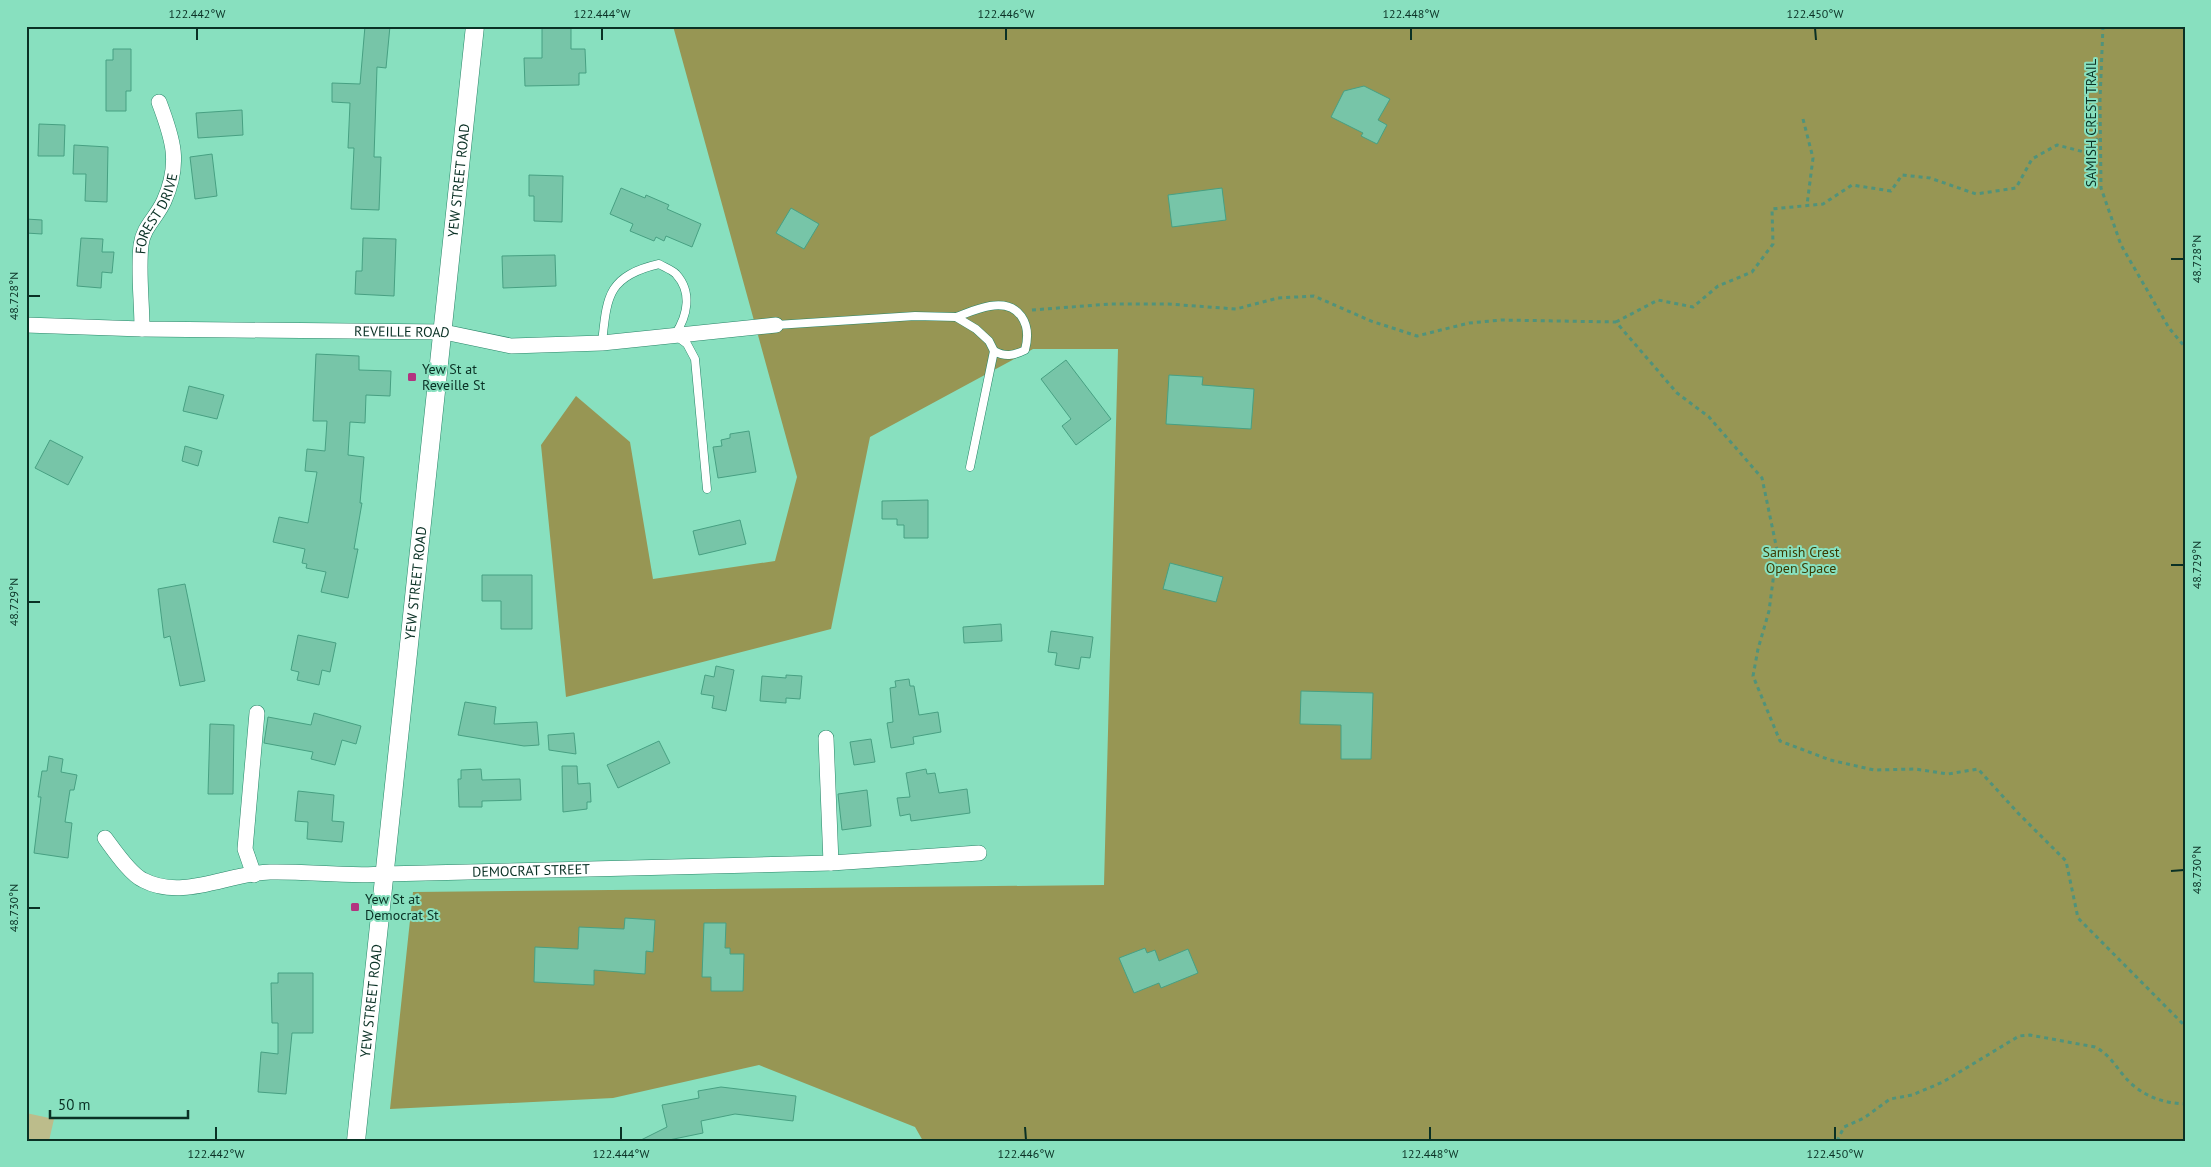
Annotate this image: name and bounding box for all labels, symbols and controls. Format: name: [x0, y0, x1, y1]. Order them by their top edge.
text: 122.442°W: [169, 6, 225, 21]
text: 122.444°W: [574, 6, 630, 21]
text: 122.446°W: [978, 6, 1034, 21]
text: 122.448°W: [1383, 6, 1439, 21]
text: 122.450°W: [1787, 6, 1843, 21]
street label: SAMISH CREST TRAIL: [2082, 59, 2100, 187]
street label: YEW STREET ROAD: [444, 123, 474, 238]
street label: FOREST DRIVE: [131, 172, 181, 255]
text: 48.728°N: [2189, 235, 2204, 283]
text: 48.728°N: [6, 272, 21, 320]
street label: REVEILLE ROAD: [354, 322, 451, 342]
place label: Yew St at Reveille St: [422, 360, 485, 394]
marker: Yew St at Reveille St: [406, 371, 418, 383]
street label: YEW STREET ROAD: [401, 525, 431, 641]
text: 48.729°N: [2189, 541, 2204, 589]
park label: Samish Crest Open Space: [1762, 543, 1840, 577]
text: 48.729°N: [6, 578, 21, 626]
text: 48.730°N: [2189, 846, 2204, 894]
street label: DEMOCRAT STREET: [472, 860, 590, 881]
text: 48.730°N: [6, 884, 21, 932]
place label: Yew St at Democrat St: [365, 890, 439, 924]
marker: Yew St at Democrat St: [349, 901, 361, 913]
street label: YEW STREET ROAD: [356, 943, 386, 1059]
scale bar: [50, 1087, 188, 1119]
text: 50 m: [58, 1095, 91, 1114]
text: 122.442°W: [188, 1146, 244, 1161]
text: 122.444°W: [593, 1146, 649, 1161]
text: 122.446°W: [998, 1146, 1054, 1161]
text: 122.448°W: [1402, 1146, 1458, 1161]
text: 122.450°W: [1807, 1146, 1863, 1161]

